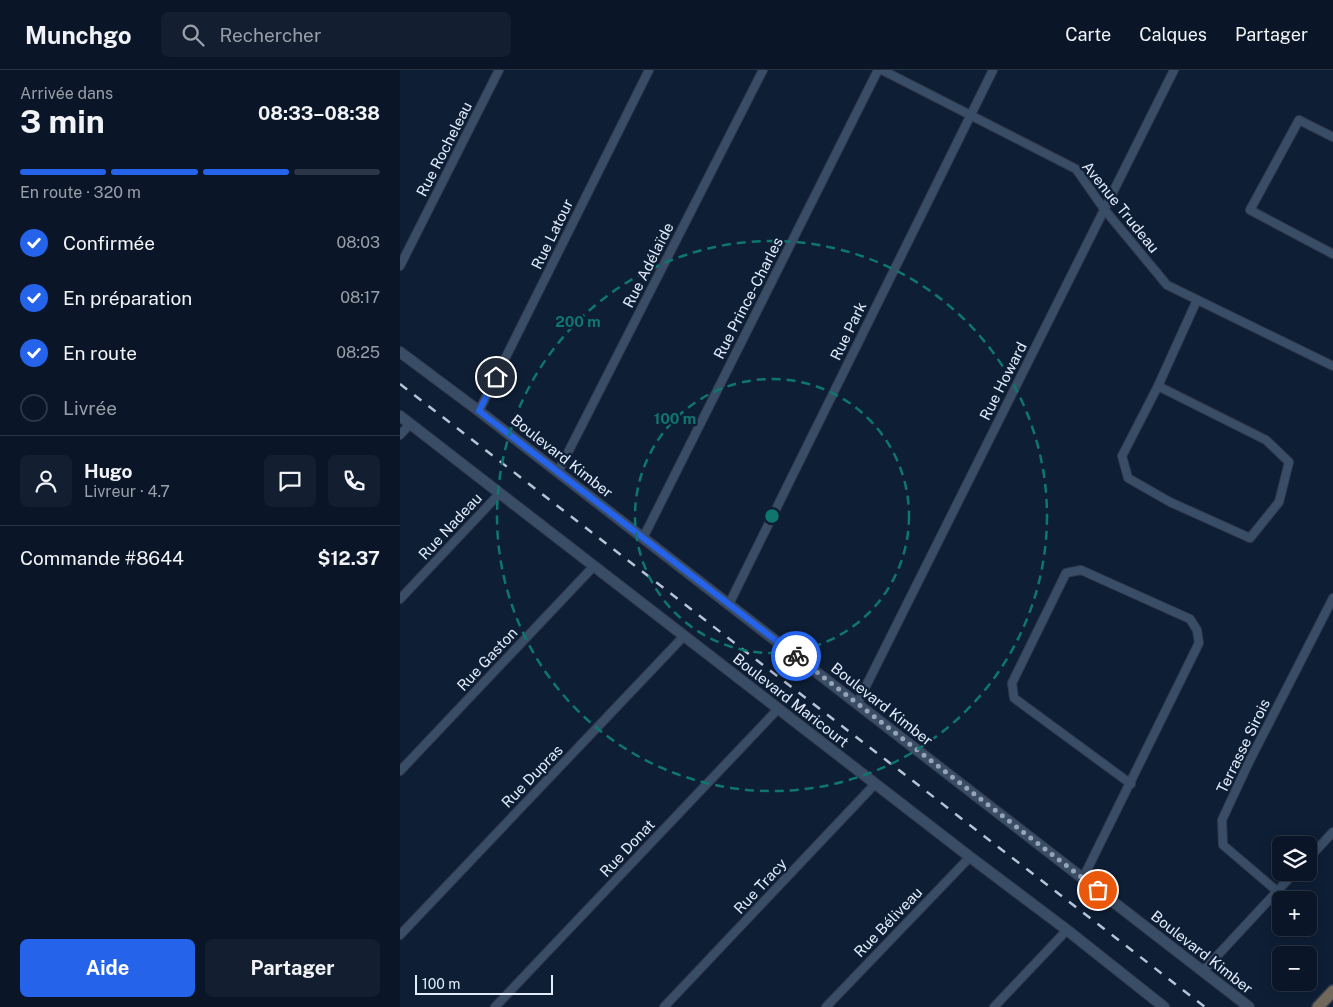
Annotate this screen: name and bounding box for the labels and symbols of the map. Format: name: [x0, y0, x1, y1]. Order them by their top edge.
street label: Rue Rocheleau: [413, 99, 475, 199]
street label: Avenue Trudeau: [1079, 158, 1163, 256]
street label: Rue Latour: [528, 196, 576, 272]
street label: Rue Adélaïde: [619, 220, 677, 310]
street label: Rue Prince-Charles: [710, 234, 786, 362]
street label: Rue Park: [827, 299, 869, 363]
text: 200 m: [555, 313, 601, 330]
street label: Rue Howard: [976, 339, 1030, 423]
pin: [475, 356, 517, 398]
text: 100 m: [654, 410, 696, 427]
street label: Boulevard Kimber: [508, 411, 616, 501]
street label: Rue Nadeau: [415, 489, 485, 563]
centre of rings: [763, 507, 781, 525]
street label: Rue Gaston: [453, 624, 521, 694]
courier: [771, 631, 821, 681]
street label: Boulevard Maricourt: [730, 650, 852, 750]
street label: Boulevard Kimber: [828, 659, 936, 749]
street label: Terrasse Sirois: [1213, 696, 1273, 796]
street label: Rue Dupras: [498, 741, 566, 811]
street label: Rue Donat: [596, 816, 658, 880]
street label: Rue Tracy: [730, 855, 790, 917]
pin: [1077, 869, 1119, 911]
street label: Rue Béliveau: [850, 884, 926, 960]
street label: Boulevard Kimber: [1148, 907, 1256, 997]
scale bar: [415, 972, 552, 995]

